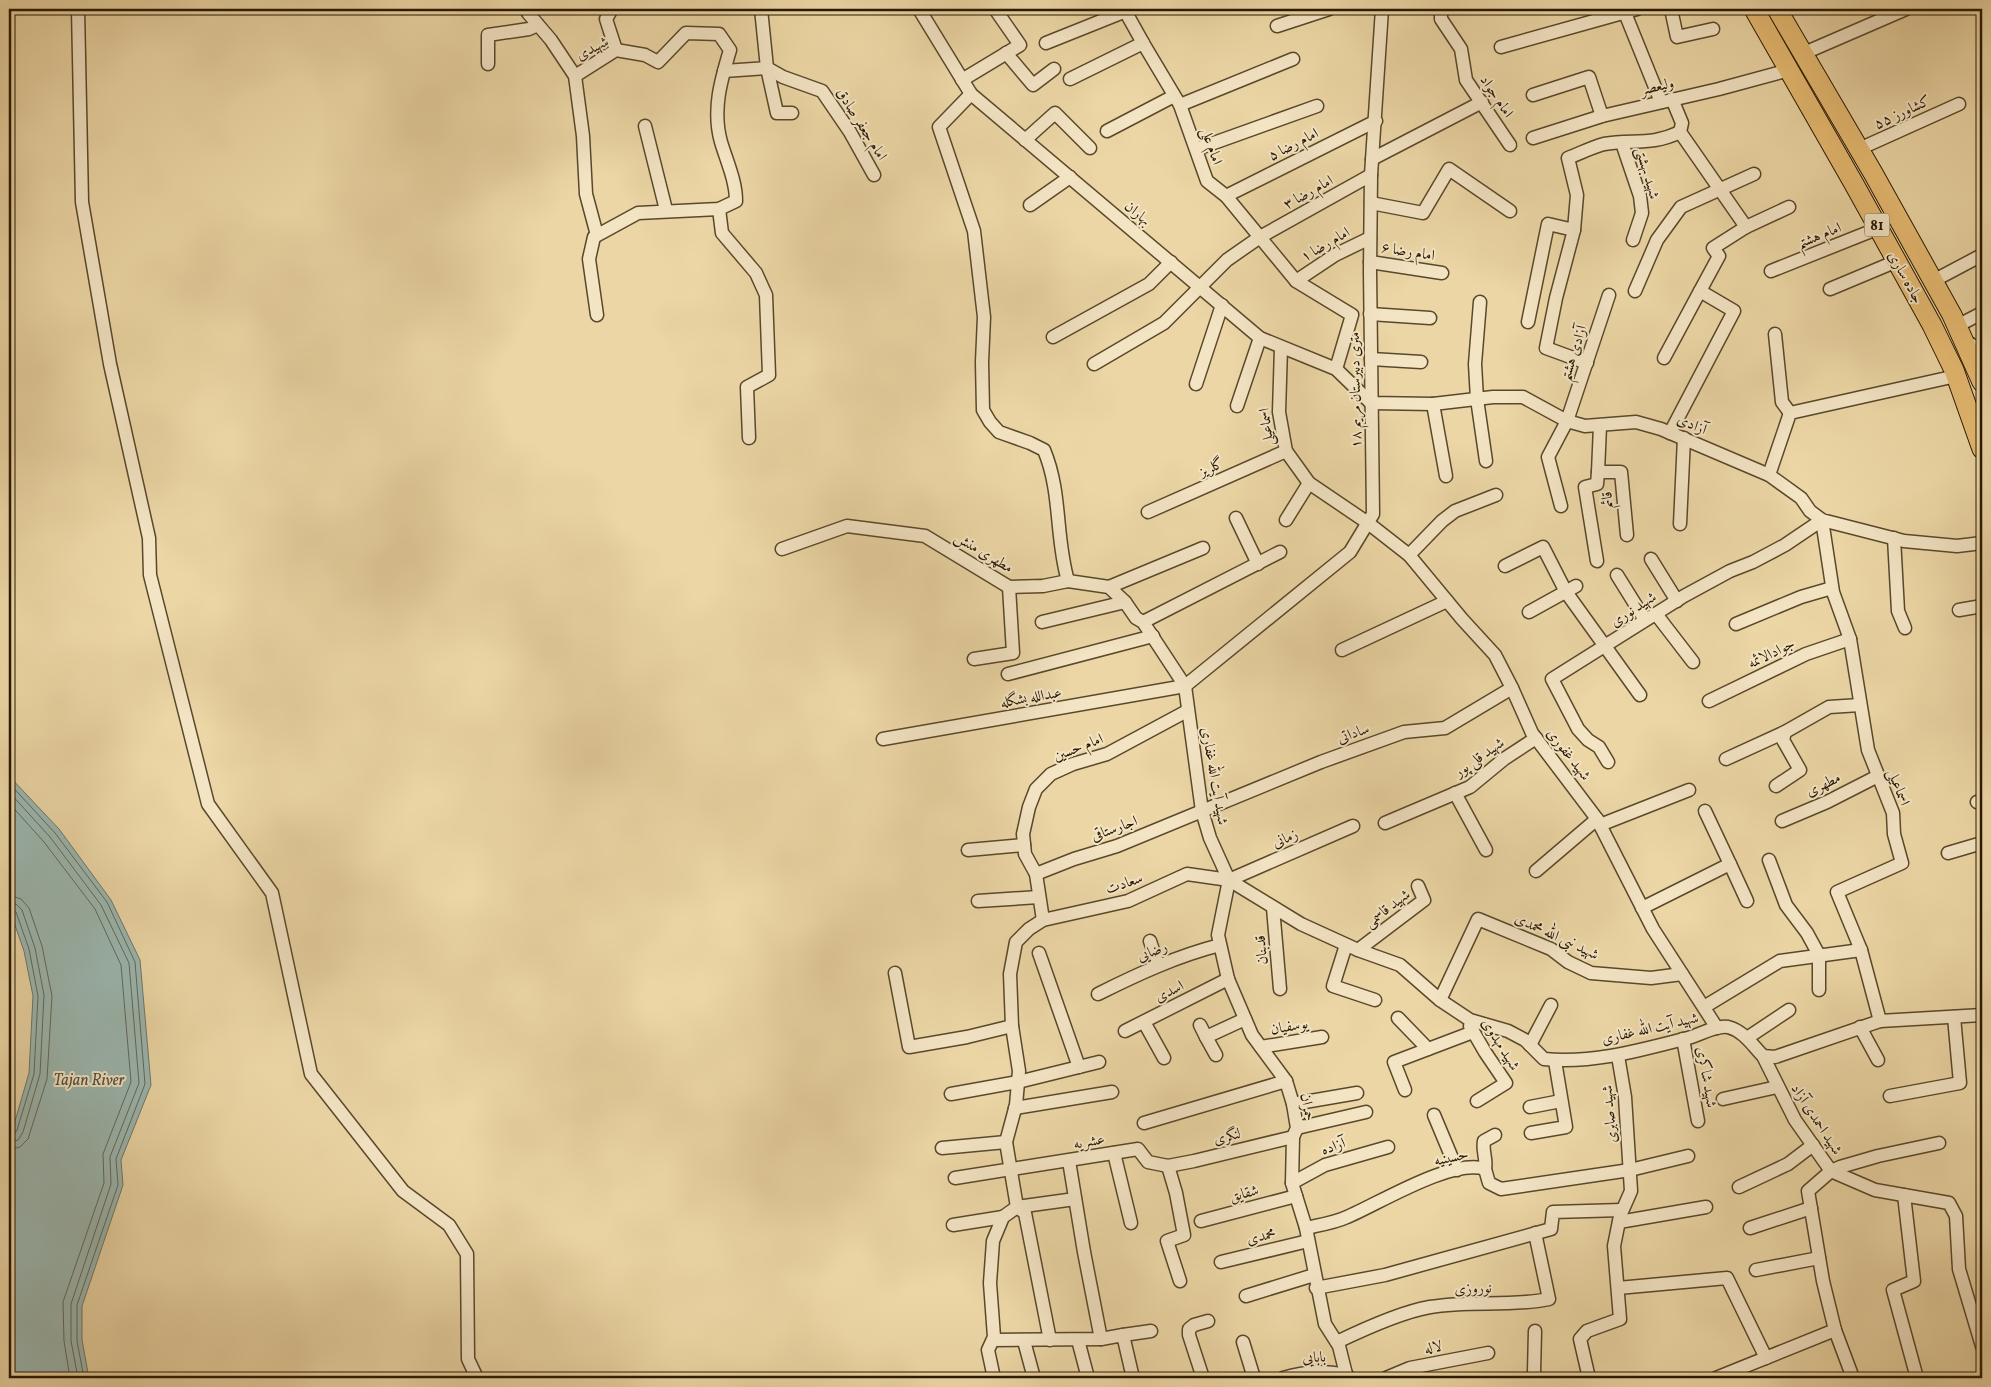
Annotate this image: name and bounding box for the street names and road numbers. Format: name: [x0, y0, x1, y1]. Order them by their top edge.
street label: شهیدی: [573, 32, 613, 67]
street label: امام جواد: [1473, 71, 1518, 123]
street label: ولیعصر: [1637, 73, 1676, 102]
street label: امام جعفر صادق: [829, 84, 891, 166]
street label: کشاورز ۵۵: [1871, 91, 1934, 136]
street label: امام رضا ۵: [1265, 124, 1323, 168]
street label: امام علی: [1194, 125, 1227, 168]
street label: شهید بهشتی: [1629, 145, 1664, 202]
street label: امام رضا ۳: [1280, 171, 1338, 216]
street label: بهاران: [1119, 197, 1155, 232]
road number: 81: [1864, 214, 1890, 236]
street label: امام هشتم: [1794, 218, 1846, 258]
street label: امام رضا ۱: [1297, 223, 1355, 269]
street label: امام رضا ۶: [1379, 238, 1436, 268]
street label: جاده ساری: [1882, 248, 1928, 308]
street label: آزادی هشتم: [1556, 321, 1597, 385]
street label: ۱۸ متری دبیرستان مریم: [1345, 331, 1369, 448]
street label: اسماعیلی: [1255, 407, 1280, 447]
street label: آزادی: [1673, 410, 1711, 442]
street label: گلریز: [1194, 454, 1227, 484]
street label: قائم: [1597, 491, 1621, 509]
street label: مطهری منش: [950, 527, 1017, 579]
street label: شهید نوری: [1607, 587, 1661, 633]
street label: جوادالائمه: [1745, 634, 1799, 675]
street label: عبدالله بشگله: [999, 682, 1064, 714]
street label: ساداتی: [1334, 719, 1373, 750]
street label: شهید غفوری: [1541, 724, 1595, 786]
street label: شهید آیت الله غفاری: [1195, 725, 1235, 827]
street label: امام حسین: [1050, 729, 1107, 768]
street label: شهید قلی پور: [1449, 733, 1509, 784]
street label: اسماعیلی: [1881, 766, 1914, 809]
street label: مطهری: [1803, 768, 1845, 803]
street label: اجارستاقی: [1088, 811, 1141, 847]
street label: زمانی: [1269, 825, 1302, 854]
street label: سعادت: [1103, 868, 1146, 901]
street label: شهید قاسمی: [1360, 885, 1415, 933]
street label: شهید نبی الله محمدی: [1511, 906, 1603, 966]
street label: قدبنان: [1251, 934, 1274, 966]
street label: رضایی: [1134, 937, 1171, 968]
street label: اسدی: [1151, 976, 1188, 1009]
street label: شهید آیت الله غفاری: [1599, 1005, 1701, 1051]
street label: یوسفیان: [1269, 1014, 1311, 1041]
street label: شهید مهدوی: [1475, 1015, 1524, 1075]
street label: شهید شاکری: [1690, 1045, 1721, 1110]
street label: شهید احمدی آزاد: [1785, 1080, 1847, 1159]
street label: شهید صابری: [1597, 1084, 1623, 1144]
street label: چمران: [1294, 1092, 1319, 1123]
street label: لنگری: [1211, 1124, 1243, 1151]
street label: عشریه: [1072, 1129, 1107, 1156]
street label: آزاده: [1318, 1133, 1350, 1161]
street label: حسینیه: [1432, 1145, 1471, 1172]
street label: شقایق: [1227, 1180, 1261, 1208]
street label: محمدی: [1245, 1224, 1278, 1251]
street label: نوروزی: [1454, 1278, 1492, 1301]
street label: لاله: [1423, 1336, 1444, 1360]
street label: بابایی: [1302, 1347, 1327, 1370]

